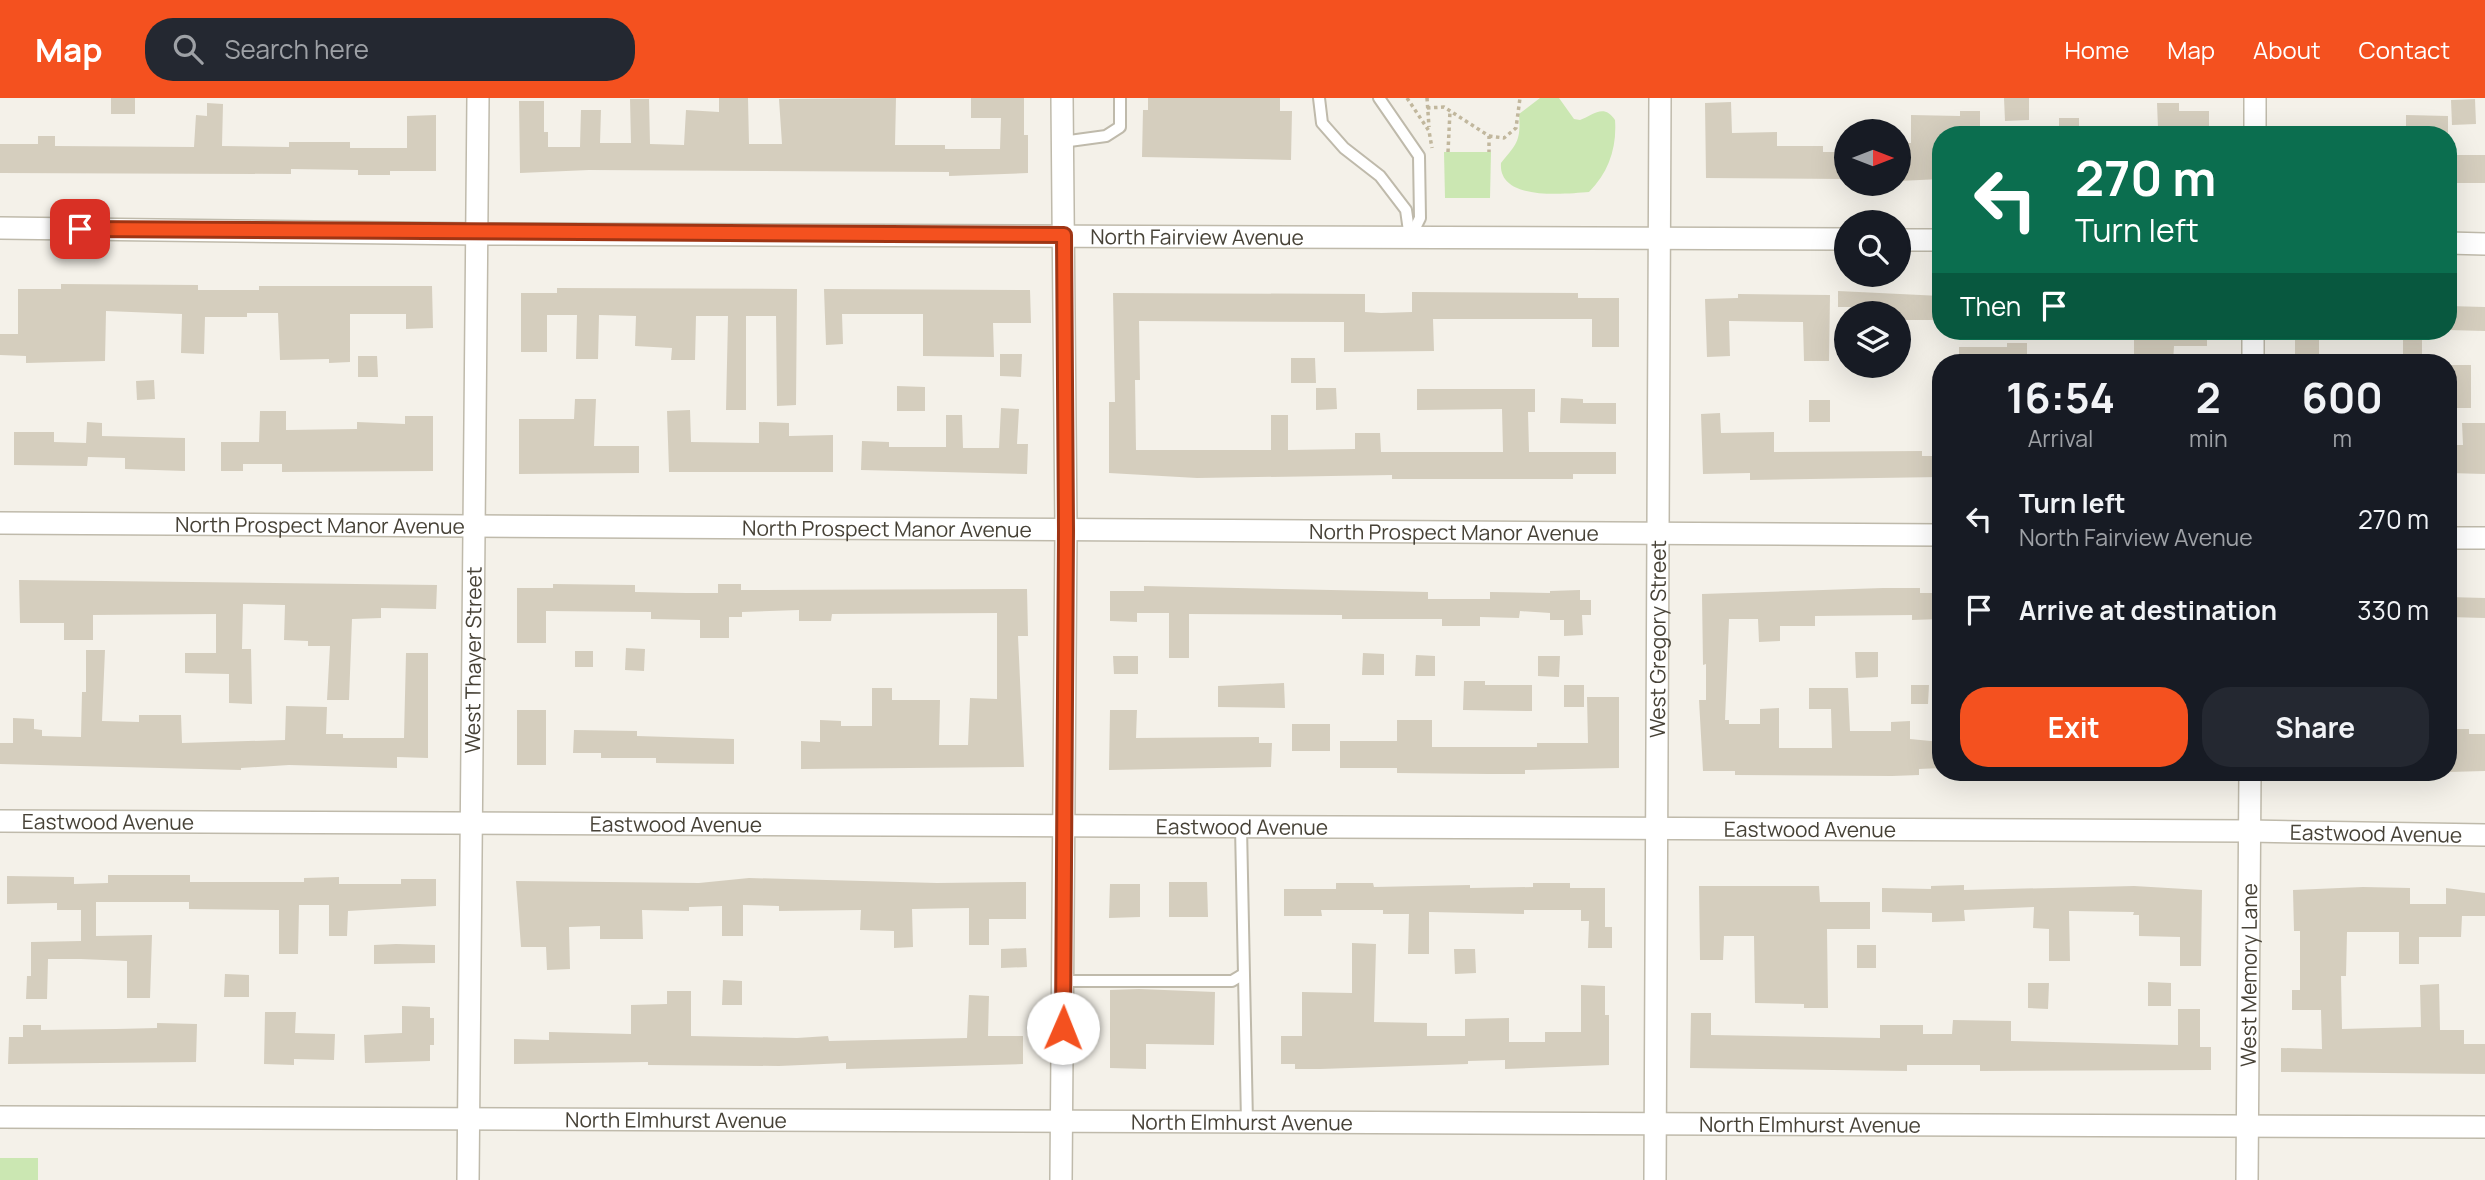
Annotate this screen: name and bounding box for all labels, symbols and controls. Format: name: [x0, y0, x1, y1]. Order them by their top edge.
search box: [145, 18, 635, 81]
text: Map: [35, 27, 103, 72]
icon: search: [169, 30, 207, 68]
text: Search here: [225, 31, 369, 67]
text: Home: [2064, 33, 2129, 66]
text: Map: [2167, 33, 2215, 66]
text: About: [2253, 33, 2321, 66]
text: Contact: [2359, 33, 2450, 66]
north arrow: [1834, 119, 1911, 196]
map controls: [1834, 119, 1911, 378]
text: 270 m: [2075, 144, 2216, 211]
icon: left: [1960, 154, 2051, 245]
pin: [50, 199, 110, 259]
text: Turn left: [2075, 208, 2199, 252]
icon: arrive: [61, 210, 99, 248]
button: search: [1834, 210, 1911, 287]
street label: North Fairview Avenue: [1090, 222, 1304, 251]
icon: arrive: [2035, 287, 2073, 325]
text: Then: [1960, 288, 2021, 324]
button: layers: [1834, 301, 1911, 378]
text: 16:54: [2006, 368, 2115, 426]
text: 2: [2196, 368, 2221, 426]
text: 600: [2302, 368, 2383, 426]
text: Arrival: [2028, 422, 2093, 454]
text: min: [2189, 422, 2228, 454]
text: m: [2333, 422, 2352, 454]
text: Turn left: [2019, 485, 2126, 521]
icon: left: [1960, 500, 1998, 538]
text: 270 m: [2358, 501, 2429, 537]
street label: North Prospect Manor Avenue: [175, 510, 465, 540]
street label: North Prospect Manor Avenue: [742, 514, 1032, 543]
street label: North Prospect Manor Avenue: [1309, 517, 1599, 547]
text: North Fairview Avenue: [2019, 521, 2253, 553]
street label: West Gregory Street: [1643, 540, 1672, 738]
street label: West Thayer Street: [458, 566, 488, 754]
icon: arrive: [1960, 591, 1998, 629]
text: Arrive at destination: [2019, 592, 2277, 628]
text: 330 m: [2357, 592, 2429, 628]
button: Exit: [1960, 687, 2188, 767]
button: Share: [2202, 687, 2429, 767]
street label: Eastwood Avenue: [22, 807, 194, 836]
street label: Eastwood Avenue: [590, 810, 762, 838]
street label: Eastwood Avenue: [1156, 812, 1328, 841]
street label: Eastwood Avenue: [1724, 815, 1896, 843]
street label: Eastwood Avenue: [2290, 818, 2462, 849]
street label: West Memory Lane: [2234, 883, 2263, 1067]
position arrow: [1026, 991, 1100, 1065]
street label: North Elmhurst Avenue: [565, 1105, 787, 1134]
street label: North Elmhurst Avenue: [1131, 1108, 1353, 1136]
street label: North Elmhurst Avenue: [1699, 1110, 1921, 1139]

